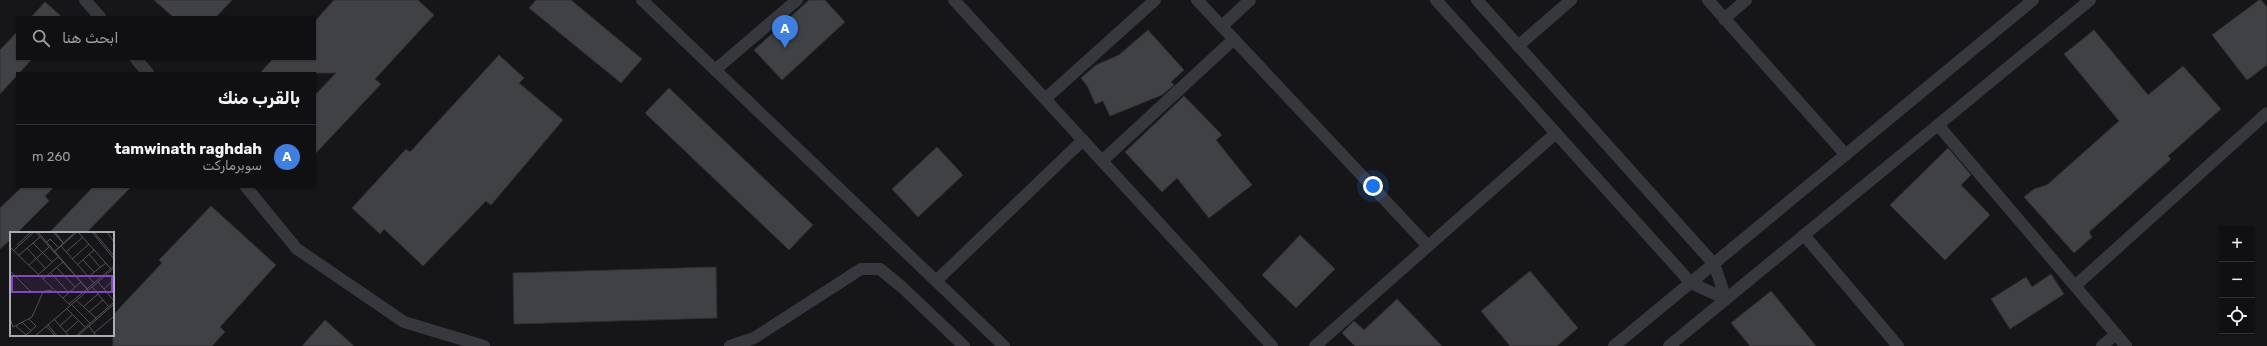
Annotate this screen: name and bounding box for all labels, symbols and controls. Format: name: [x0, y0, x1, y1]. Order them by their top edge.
pin: A: [772, 15, 798, 48]
search box: [16, 16, 316, 60]
icon: search: [30, 27, 52, 49]
text: ابحث هنا: [62, 29, 119, 47]
text: بالقرب منك: [218, 88, 300, 108]
text: tamwinath raghdah: [114, 140, 262, 158]
text: 260 m: [32, 149, 70, 164]
text: A: [282, 149, 292, 164]
text: سوبرماركت: [202, 158, 262, 173]
your location: [1363, 176, 1383, 196]
map controls: [2219, 226, 2255, 334]
button: +: [2219, 226, 2255, 262]
inset map: [10, 232, 114, 336]
button: −: [2219, 262, 2255, 298]
button: locate: [2219, 298, 2255, 334]

